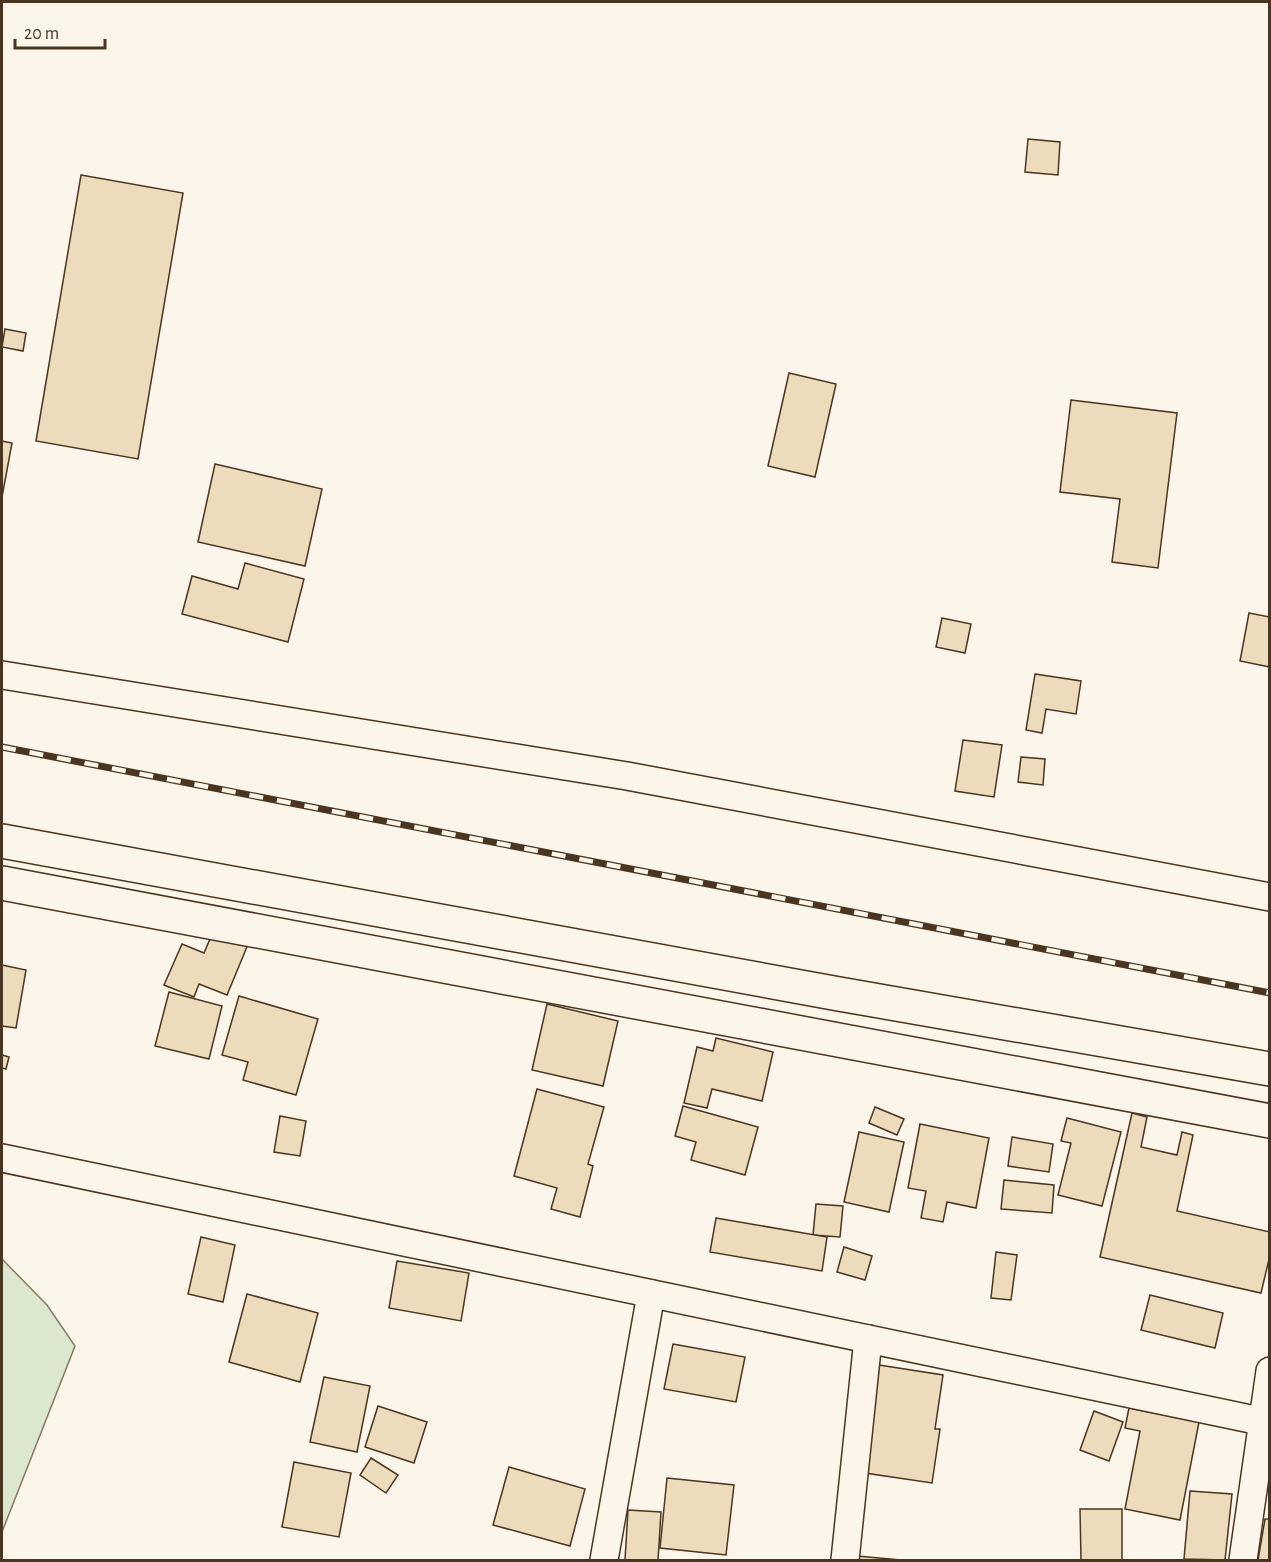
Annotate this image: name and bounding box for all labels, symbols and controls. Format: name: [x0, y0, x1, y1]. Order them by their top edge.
scale bar: [15, 12, 105, 50]
text: 20 m: [24, 25, 59, 43]

